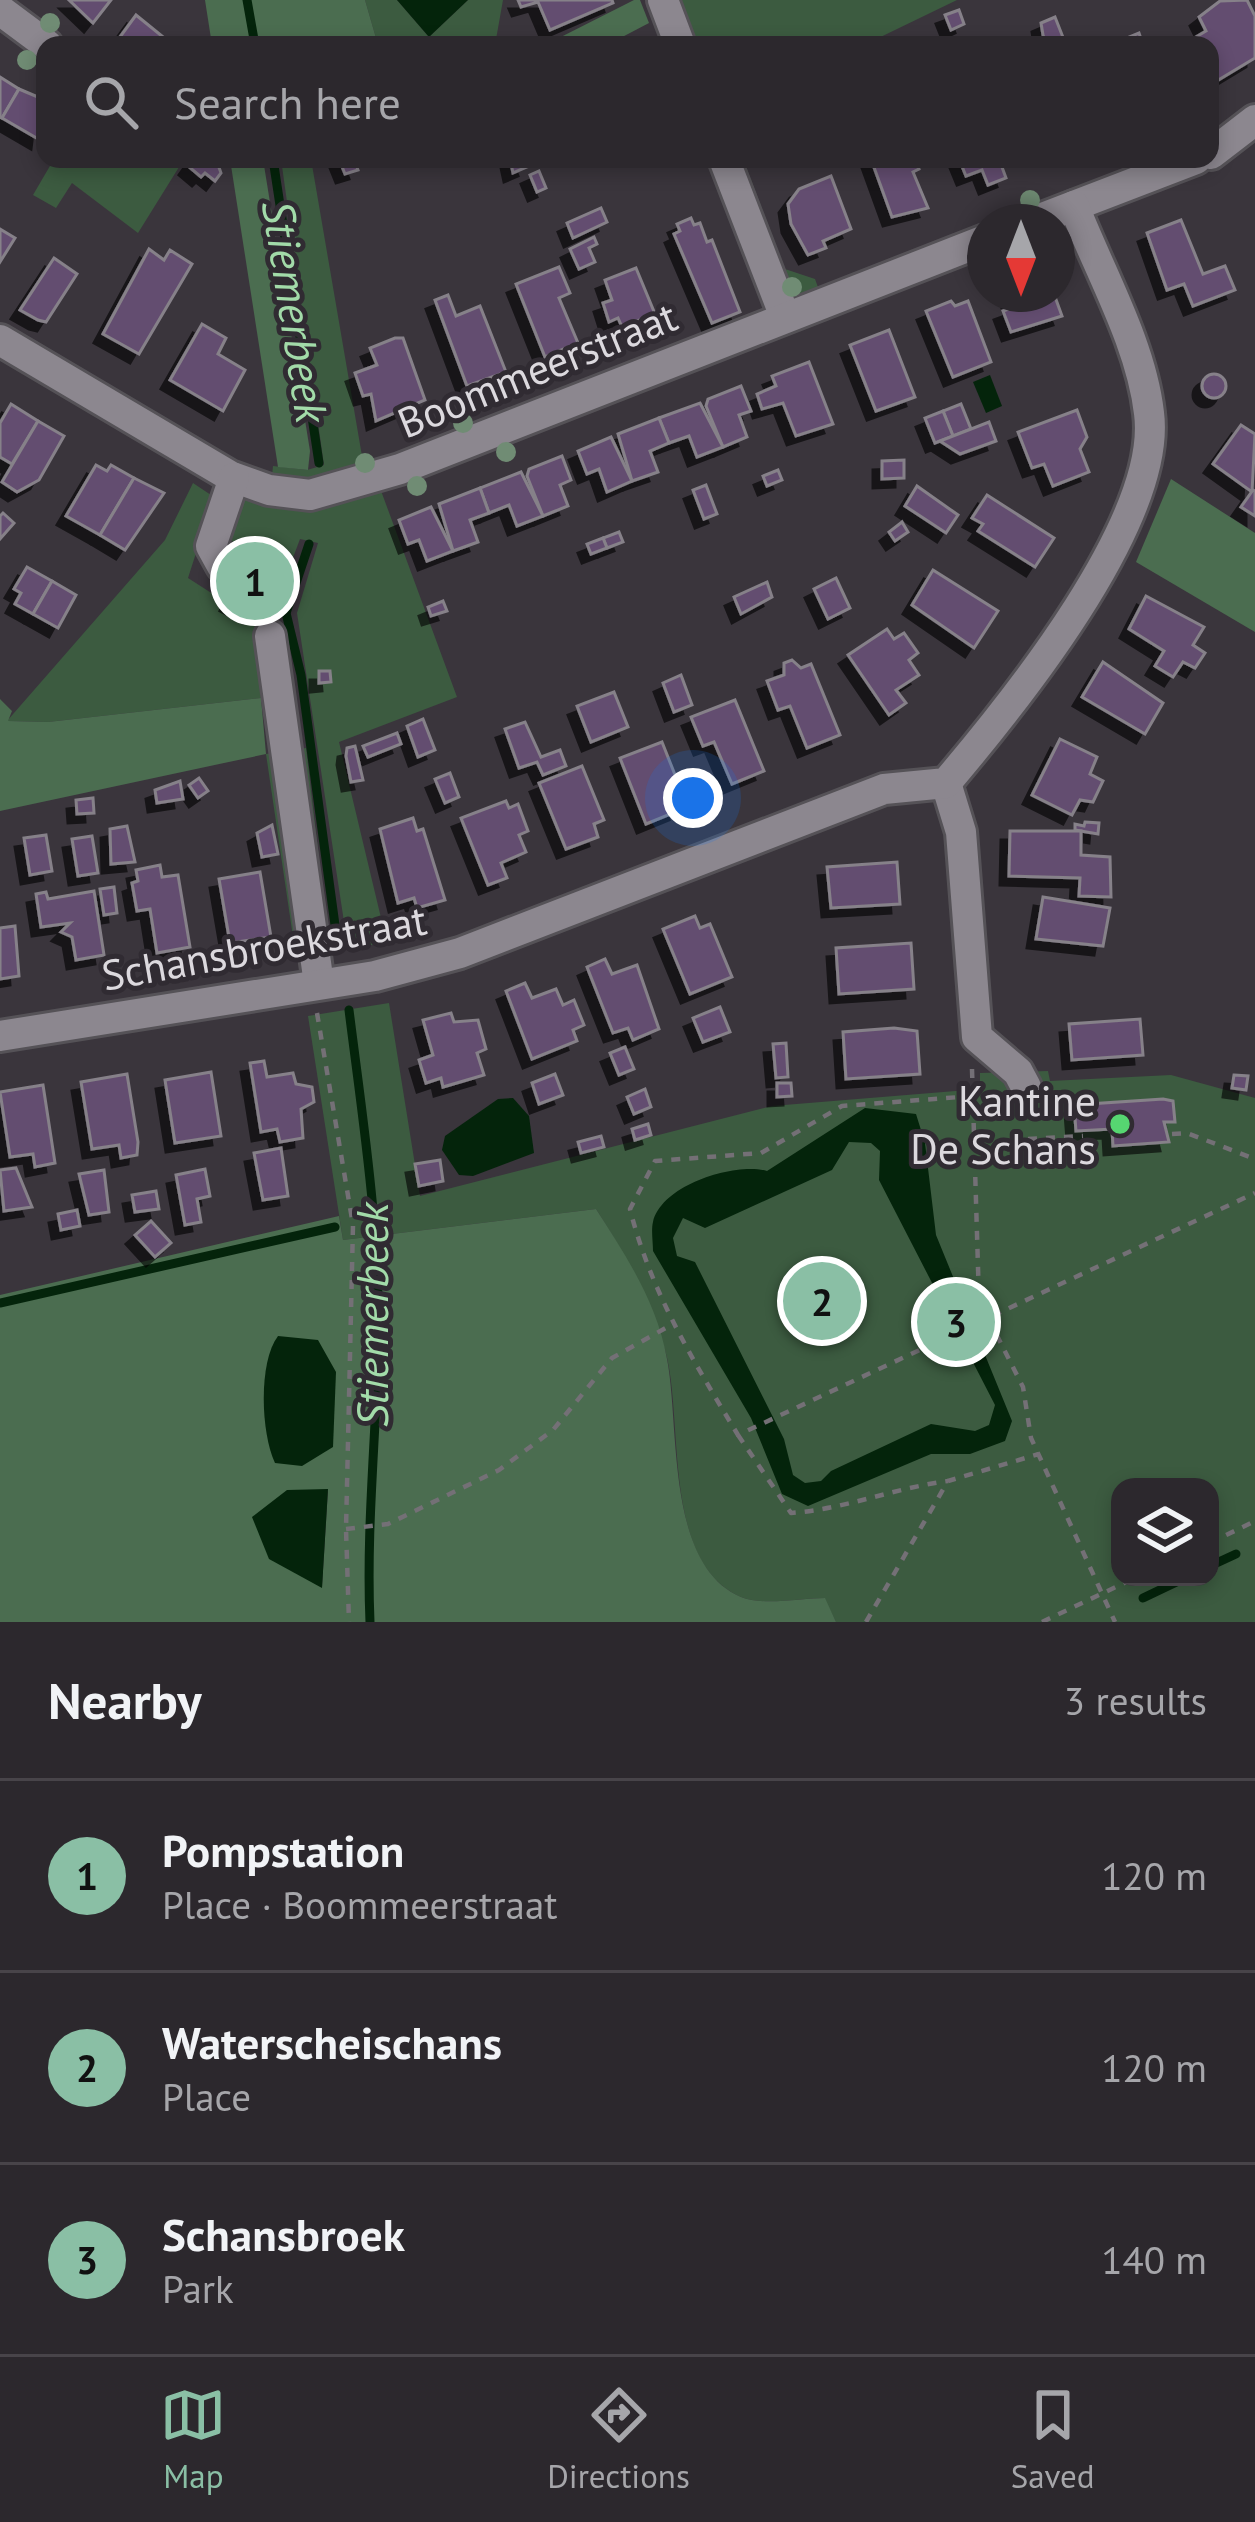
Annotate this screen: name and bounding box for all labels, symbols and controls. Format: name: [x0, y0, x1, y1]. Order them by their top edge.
search box: [36, 36, 1219, 168]
icon: search: [78, 69, 144, 135]
text: Search here: [174, 73, 401, 131]
water label: Stiemerbeek: [250, 196, 342, 428]
north arrow: [967, 204, 1075, 312]
street label: Boommeerstraat: [389, 288, 685, 450]
pin: 1: [216, 536, 294, 626]
your location: [663, 768, 723, 828]
street label: Schansbroekstraat: [97, 891, 431, 1003]
place label: Kantine De Schans: [910, 1073, 1096, 1176]
marker: Kantine De Schans: [1107, 1111, 1133, 1137]
water label: Stiemerbeek: [342, 1201, 400, 1427]
pin: 2: [783, 1256, 861, 1346]
pin: 3: [917, 1277, 995, 1367]
map controls: [1111, 1478, 1219, 1586]
button: layers: [1111, 1478, 1219, 1586]
text: Nearby: [48, 1667, 202, 1733]
text: 3 results: [1064, 1675, 1207, 1726]
text: Pompstation: [162, 1821, 404, 1879]
text: 1: [76, 1850, 98, 1901]
text: 120 m: [1101, 1850, 1207, 1901]
text: Place · Boommeerstraat: [162, 1879, 557, 1930]
text: Waterscheischans: [162, 2013, 502, 2071]
text: 2: [76, 2042, 98, 2093]
text: 120 m: [1101, 2042, 1207, 2093]
text: Place: [162, 2071, 251, 2122]
text: Schansbroek: [162, 2205, 405, 2263]
text: 3: [76, 2234, 98, 2285]
text: 140 m: [1101, 2234, 1207, 2285]
text: Park: [162, 2263, 234, 2314]
tab: Map: [160, 2382, 226, 2497]
tab: Directions: [547, 2382, 690, 2497]
tab: Saved: [1011, 2382, 1095, 2497]

